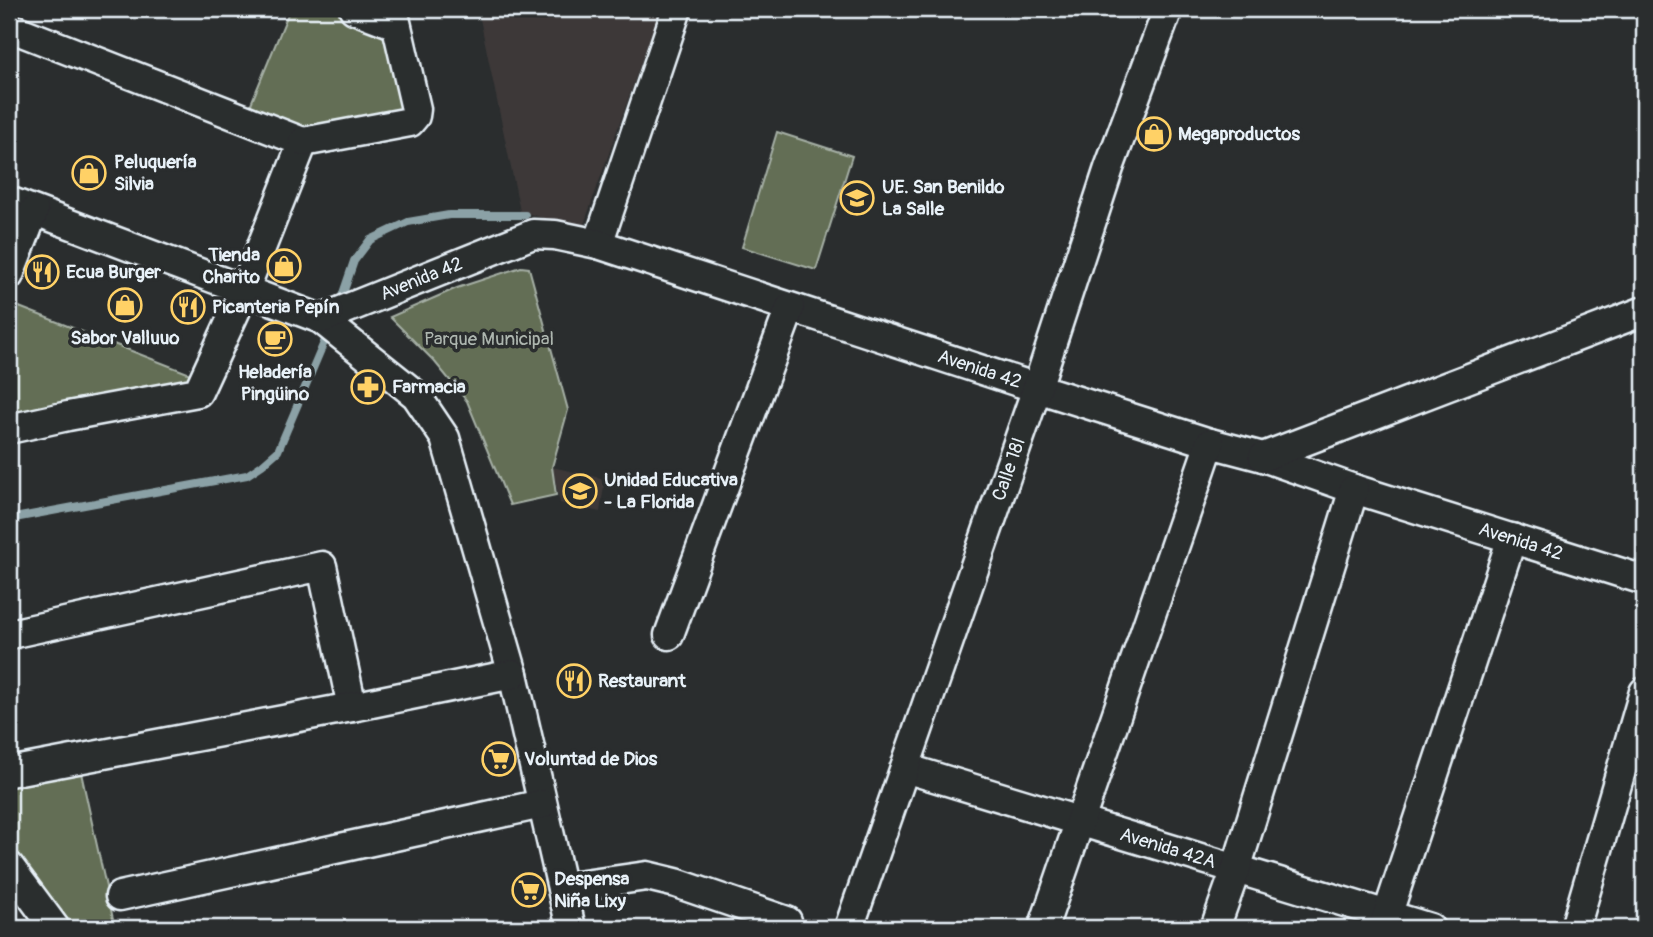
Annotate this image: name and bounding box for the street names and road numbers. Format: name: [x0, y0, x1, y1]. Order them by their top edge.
street label: Avenida 42: [376, 252, 466, 306]
street label: Avenida 42: [935, 344, 1025, 394]
street label: Calle 18I: [987, 434, 1031, 504]
street label: Avenida 42: [1476, 517, 1566, 566]
street label: Avenida 42A: [1117, 822, 1219, 874]

